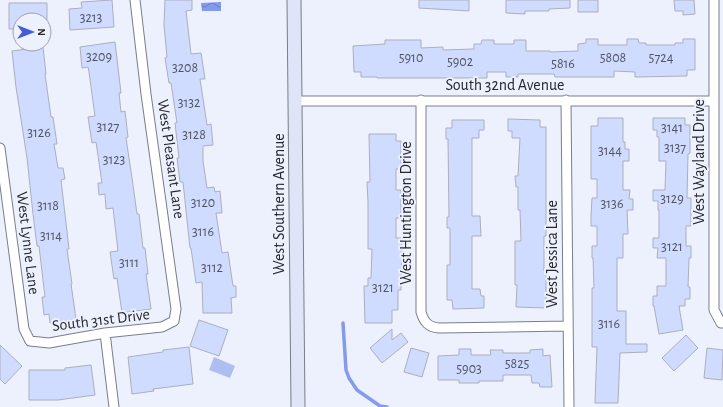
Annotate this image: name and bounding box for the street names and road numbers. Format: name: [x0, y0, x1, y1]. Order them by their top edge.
street label: South 32nd Avenue: [445, 77, 565, 93]
street label: West Pleasant Lane: [155, 98, 187, 220]
street label: West Wayland Drive: [691, 99, 708, 225]
street label: West Southern Avenue: [271, 133, 287, 275]
street label: West Huntington Drive: [398, 141, 414, 285]
street label: West Lynne Lane: [13, 191, 42, 296]
street label: West Jessica Lane: [544, 200, 560, 308]
street label: South 31st Drive: [51, 306, 151, 334]

